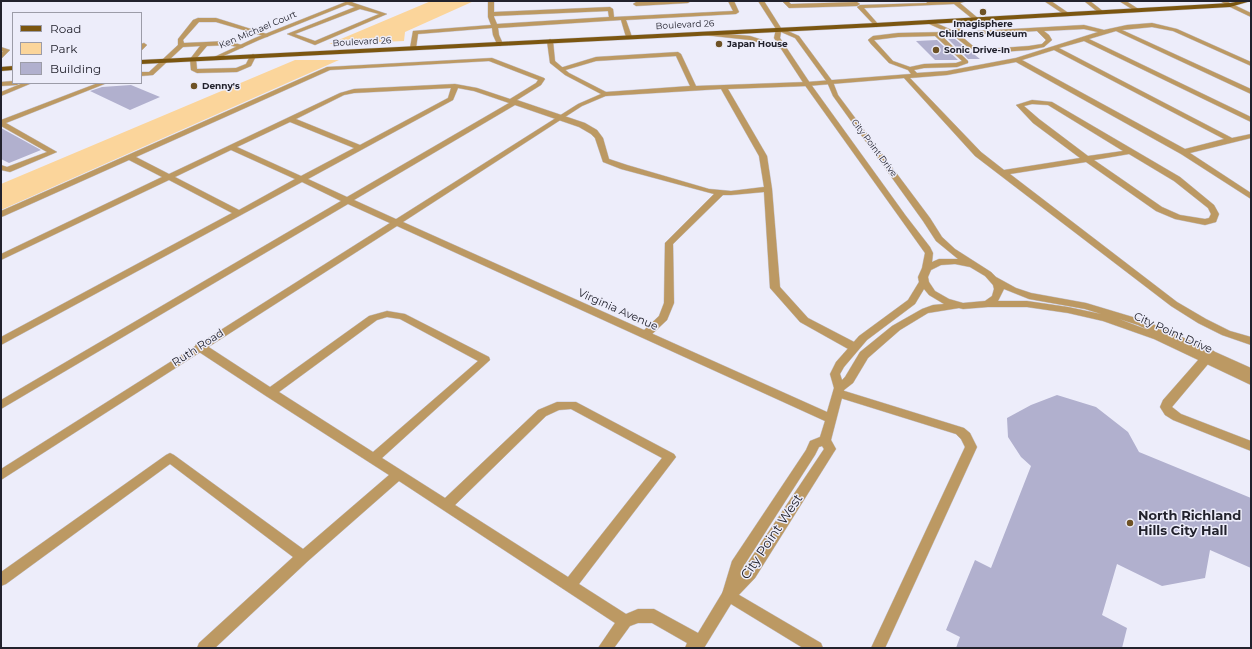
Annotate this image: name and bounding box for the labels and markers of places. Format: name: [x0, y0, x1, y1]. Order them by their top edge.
marker: Imagisphere Childrens Museum: [978, 7, 988, 17]
place label: Imagisphere Childrens Museum: [939, 19, 1027, 40]
marker: Japan House: [714, 39, 724, 49]
place label: Japan House: [727, 39, 788, 49]
marker: Sonic Drive-In: [931, 45, 941, 55]
place label: Sonic Drive-In: [944, 45, 1010, 55]
marker: Denny's: [189, 81, 199, 91]
place label: Denny's: [202, 81, 240, 91]
place label: North Richland Hills City Hall: [1138, 508, 1241, 539]
marker: North Richland Hills City Hall: [1125, 518, 1135, 528]

